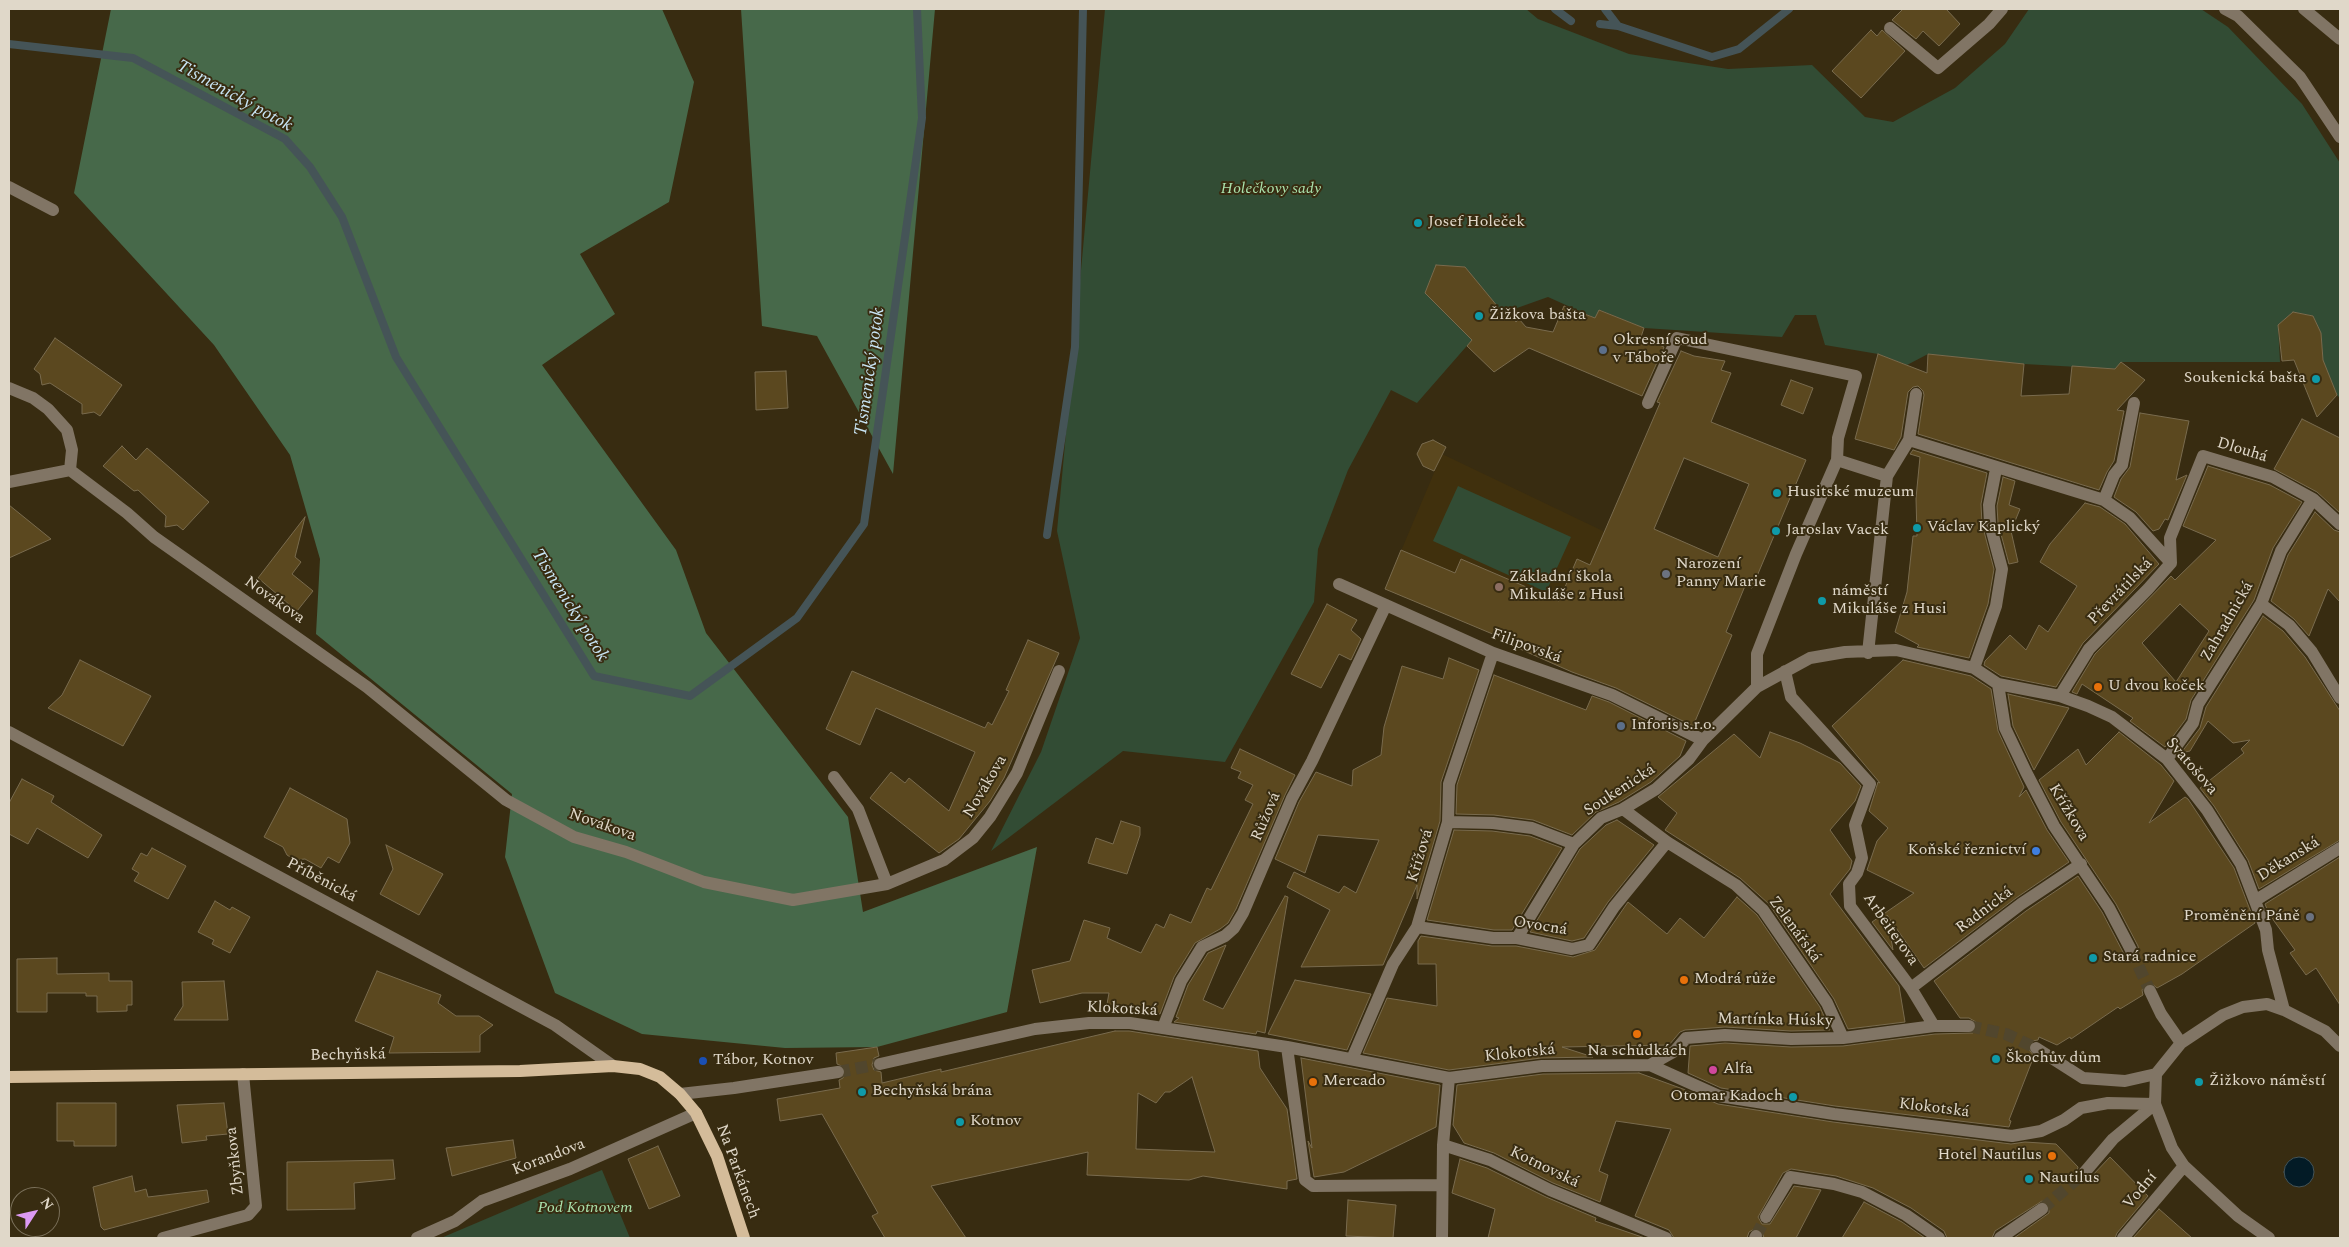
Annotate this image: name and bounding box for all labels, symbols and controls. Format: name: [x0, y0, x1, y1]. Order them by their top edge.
water label: Tismenický potok: [172, 56, 296, 138]
park label: Holečkovy sady: [1221, 180, 1321, 200]
place label: Josef Holeček: [1428, 213, 1525, 233]
marker: Josef Holeček: [1412, 217, 1424, 229]
water label: Tismenický potok: [851, 306, 891, 438]
place label: Žižkova bašta: [1489, 306, 1586, 326]
marker: Žižkova bašta: [1473, 310, 1485, 322]
place label: Okresní soud v Táboře: [1613, 331, 1708, 369]
marker: Okresní soud v Táboře: [1597, 344, 1609, 356]
place label: Soukenická bašta: [2184, 369, 2306, 389]
marker: Soukenická bašta: [2310, 373, 2322, 385]
street label: Dlouhá: [2214, 434, 2270, 468]
place label: Husitské muzeum: [1787, 483, 1915, 503]
marker: Husitské muzeum: [1771, 487, 1783, 499]
place label: Václav Kaplický: [1927, 518, 2040, 538]
place label: Jaroslav Vacek: [1786, 521, 1889, 541]
marker: Václav Kaplický: [1911, 522, 1923, 534]
marker: Jaroslav Vacek: [1770, 525, 1782, 537]
water label: Tismenický potok: [526, 545, 612, 667]
place label: Narození Panny Marie: [1676, 555, 1766, 593]
street label: Převrátilská: [2085, 555, 2157, 629]
place label: Základní škola Mikuláše z Husi: [1509, 568, 1624, 606]
marker: Narození Panny Marie: [1660, 568, 1672, 580]
street label: Novákova: [240, 573, 308, 629]
street label: Zahradnická: [2197, 579, 2259, 665]
marker: Základní škola Mikuláše z Husi: [1493, 581, 1505, 593]
place label: náměstí Mikuláše z Husi: [1832, 582, 1947, 620]
marker: náměstí Mikuláše z Husi: [1816, 595, 1828, 607]
street label: Filipovská: [1488, 625, 1564, 669]
place label: U dvou koček: [2108, 677, 2205, 697]
marker: U dvou koček: [2092, 681, 2104, 693]
place label: Inforis s.r.o.: [1631, 716, 1715, 736]
marker: Inforis s.r.o.: [1615, 720, 1627, 732]
street label: Svatošova: [2161, 734, 2221, 800]
street label: Novákova: [960, 752, 1012, 822]
street label: Soukenická: [1581, 761, 1659, 821]
street label: Křížkova: [2044, 781, 2092, 845]
street label: Růžová: [1248, 790, 1286, 844]
street label: Novákova: [566, 806, 638, 846]
street label: Křížová: [1404, 827, 1438, 885]
street label: Děkanská: [2254, 833, 2324, 887]
place label: Koňské řeznictví: [1908, 841, 2026, 861]
marker: Koňské řeznictví: [2030, 845, 2042, 857]
street label: Příběnická: [283, 855, 359, 907]
street label: Radnická: [1953, 883, 2017, 939]
street label: Arbeiterova: [1858, 890, 1922, 970]
street label: Zelenářská: [1764, 893, 1824, 967]
place label: Proměnění Páně: [2183, 907, 2300, 927]
marker: Proměnění Páně: [2304, 911, 2316, 923]
street label: Ovocná: [1512, 913, 1568, 941]
place label: Stará radnice: [2103, 948, 2196, 968]
marker: Stará radnice: [2087, 952, 2099, 964]
place label: Modrá růže: [1694, 970, 1776, 990]
marker: Modrá růže: [1678, 974, 1690, 986]
street label: Klokotská: [1086, 999, 1158, 1021]
street label: Martínka Húsky: [1717, 1010, 1833, 1032]
marker: Na schůdkách: [1631, 1028, 1643, 1040]
street label: Klokotská: [1484, 1041, 1556, 1067]
place label: Na schůdkách: [1587, 1042, 1687, 1062]
street label: Bechyňská: [310, 1046, 386, 1066]
place label: Škochův dům: [2006, 1049, 2101, 1069]
place label: Tábor, Kotnov: [713, 1051, 813, 1071]
marker: Škochův dům: [1990, 1053, 2002, 1065]
marker: Tábor, Kotnov: [697, 1055, 709, 1067]
place label: Alfa: [1723, 1060, 1753, 1080]
marker: Alfa: [1707, 1064, 1719, 1076]
place label: Mercado: [1323, 1072, 1386, 1092]
place label: Žižkovo náměstí: [2209, 1072, 2325, 1092]
marker: Mercado: [1307, 1076, 1319, 1088]
marker: Žižkovo náměstí: [2193, 1076, 2205, 1088]
place label: Bechyňská brána: [872, 1082, 992, 1102]
marker: Bechyňská brána: [856, 1086, 868, 1098]
place label: Otomar Kadoch: [1670, 1087, 1783, 1107]
marker: Otomar Kadoch: [1787, 1091, 1799, 1103]
street label: Klokotská: [1898, 1095, 1970, 1123]
place label: Kotnov: [970, 1112, 1021, 1132]
marker: Kotnov: [954, 1116, 966, 1128]
street label: Na Parkánech: [711, 1122, 763, 1222]
street label: Zbyňkova: [223, 1126, 249, 1196]
street label: Korandova: [510, 1135, 588, 1181]
street label: Kotnovská: [1506, 1143, 1582, 1193]
place label: Hotel Nautilus: [1938, 1146, 2042, 1166]
marker: Hotel Nautilus: [2046, 1150, 2058, 1162]
street label: Vodní: [2120, 1168, 2162, 1214]
place label: Nautilus: [2039, 1169, 2100, 1189]
marker: Nautilus: [2023, 1173, 2035, 1185]
north arrow: [10, 1187, 60, 1237]
text: N: [35, 1193, 59, 1214]
park label: Pod Kotnovem: [537, 1199, 633, 1219]

